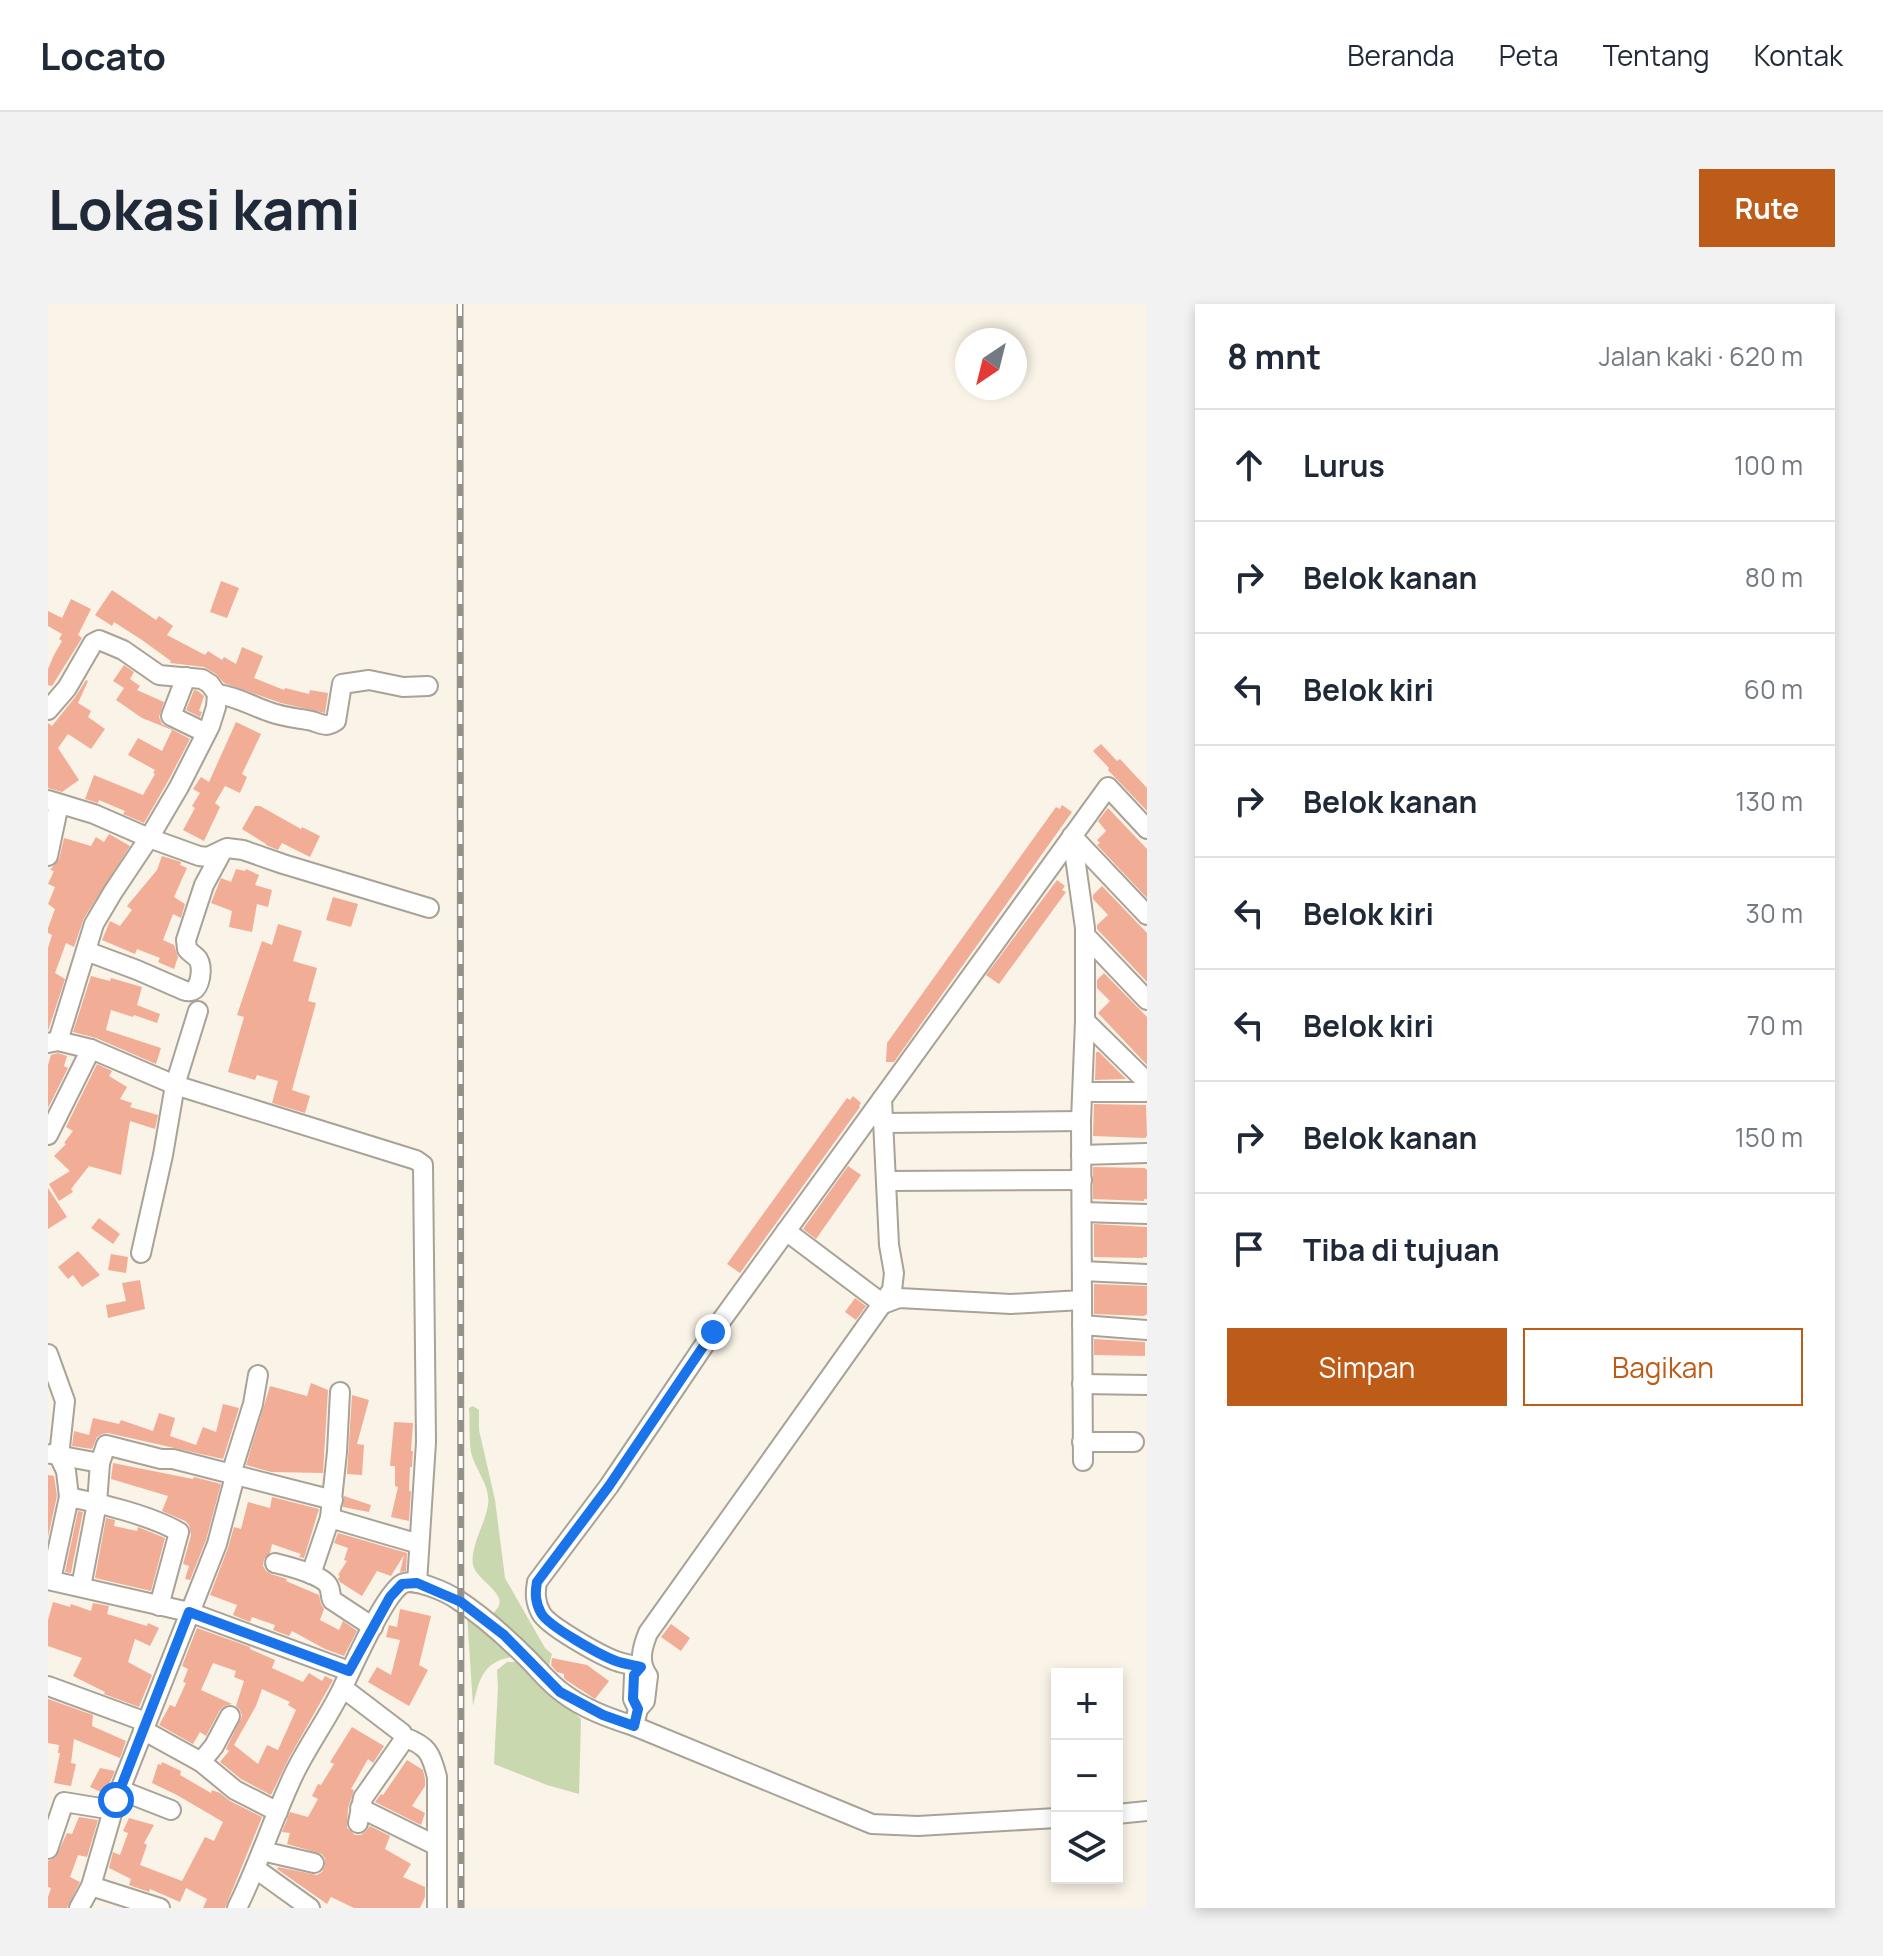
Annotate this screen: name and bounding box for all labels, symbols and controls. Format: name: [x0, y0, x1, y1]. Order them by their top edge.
text: Locato: [40, 29, 166, 81]
text: Beranda: [1347, 36, 1455, 74]
text: Peta: [1499, 36, 1559, 74]
text: Tentang: [1603, 36, 1710, 74]
text: Kontak: [1754, 36, 1843, 74]
button: Rute: [1699, 169, 1835, 247]
text: Lokasi kami: [48, 170, 361, 247]
north arrow: [955, 328, 1027, 400]
text: 8 mnt: [1227, 333, 1321, 379]
text: Jalan kaki · 620 m: [1599, 338, 1803, 374]
icon: ahead: [1227, 443, 1271, 487]
text: Lurus: [1303, 445, 1385, 486]
text: 100 m: [1734, 447, 1803, 483]
icon: right: [1227, 555, 1271, 599]
text: Belok kanan: [1303, 557, 1477, 598]
text: 80 m: [1745, 559, 1803, 595]
icon: left: [1227, 667, 1271, 711]
text: Belok kiri: [1303, 669, 1434, 710]
text: 60 m: [1744, 671, 1803, 707]
icon: right: [1227, 779, 1271, 823]
text: Belok kanan: [1303, 781, 1477, 822]
text: 130 m: [1735, 783, 1803, 819]
icon: left: [1227, 891, 1271, 935]
text: Belok kiri: [1303, 893, 1434, 934]
text: 30 m: [1746, 895, 1803, 931]
icon: left: [1227, 1003, 1271, 1047]
text: Belok kiri: [1303, 1005, 1434, 1046]
text: 70 m: [1747, 1007, 1803, 1043]
icon: right: [1227, 1115, 1271, 1159]
text: Belok kanan: [1303, 1117, 1477, 1158]
text: 150 m: [1735, 1119, 1803, 1155]
icon: arrive: [1227, 1227, 1271, 1271]
text: Tiba di tujuan: [1303, 1229, 1500, 1270]
route end: [695, 1314, 731, 1350]
button: Simpan: [1227, 1328, 1507, 1406]
button: Bagikan: [1523, 1328, 1803, 1406]
map controls: [1051, 1668, 1123, 1884]
button: +: [1051, 1668, 1123, 1740]
button: −: [1051, 1740, 1123, 1812]
route start: [98, 1782, 134, 1818]
button: layers: [1051, 1812, 1123, 1884]

